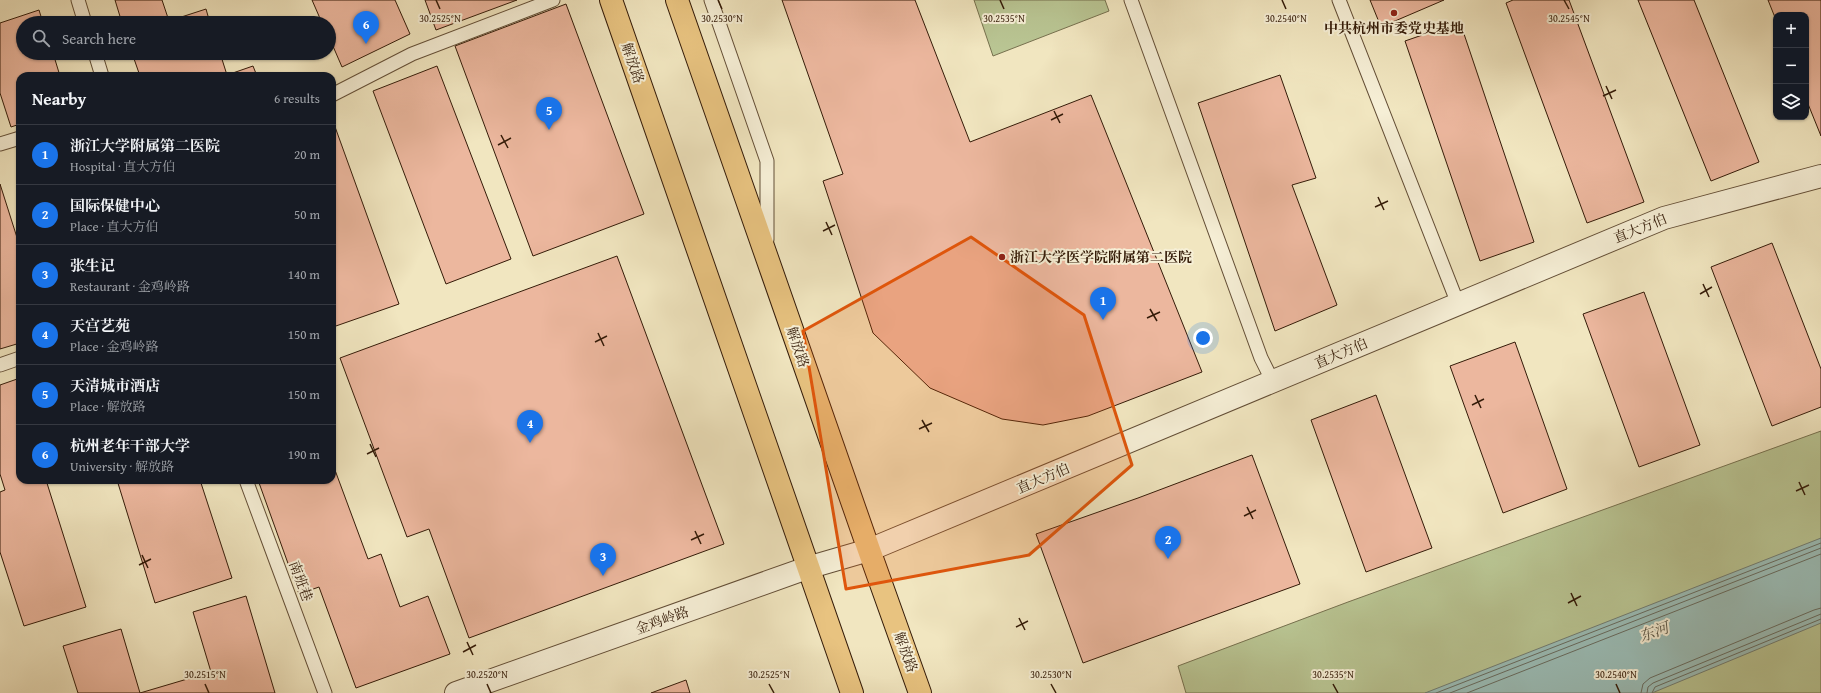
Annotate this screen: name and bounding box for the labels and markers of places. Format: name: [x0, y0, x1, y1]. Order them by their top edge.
marker: 中共杭州市委党史基地: [1389, 8, 1399, 18]
pin: 6: [353, 11, 379, 44]
place label: 中共杭州市委党史基地: [1324, 18, 1464, 38]
pin: 5: [536, 97, 562, 130]
place label: 浙江大学医学院附属第二医院: [1010, 247, 1192, 267]
marker: 浙江大学医学院附属第二医院: [997, 252, 1007, 262]
pin: 1: [1090, 287, 1116, 320]
pin: 4: [517, 410, 543, 443]
pin: 2: [1155, 526, 1181, 559]
pin: 3: [590, 543, 616, 576]

